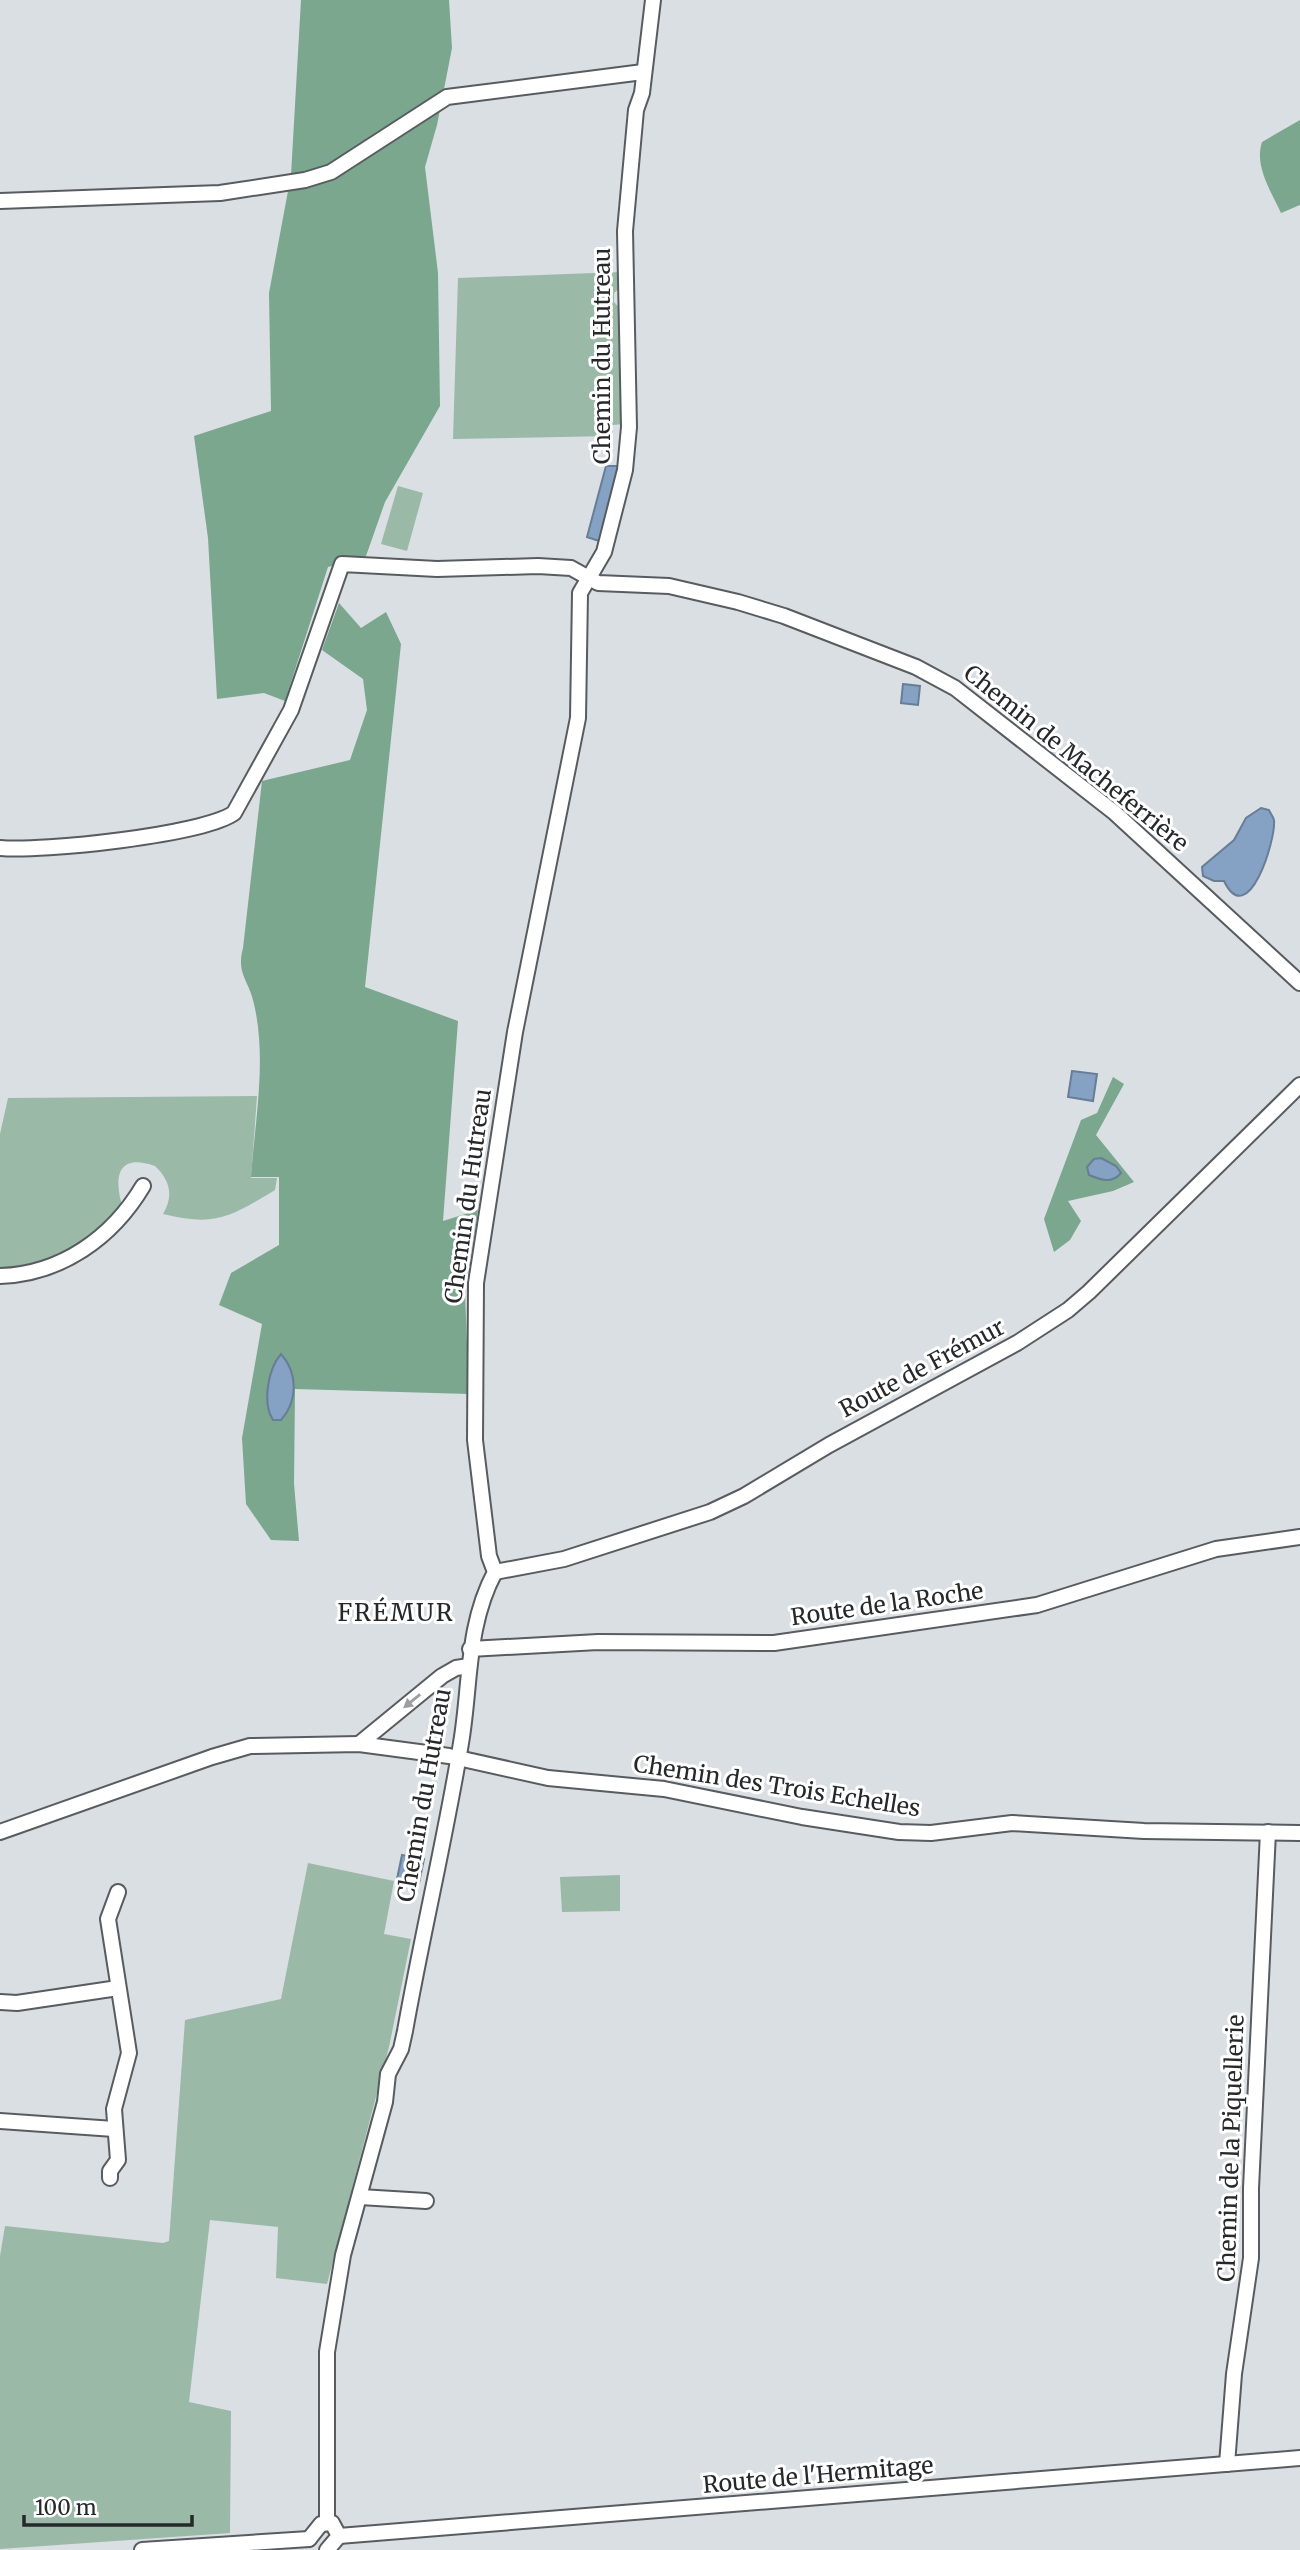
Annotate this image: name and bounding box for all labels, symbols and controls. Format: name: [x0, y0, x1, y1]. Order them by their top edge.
street label: Chemin du Hutreau: [587, 248, 616, 464]
street label: Chemin de Macheferrière: [958, 658, 1195, 857]
street label: Chemin du Hutreau: [438, 1087, 497, 1305]
street label: Route de Frémur: [834, 1312, 1009, 1423]
street label: Route de la Roche: [789, 1576, 985, 1631]
district label: FRÉMUR: [338, 1596, 454, 1628]
street label: Chemin du Hutreau: [390, 1686, 457, 1904]
one-way arrow: [403, 1693, 420, 1708]
street label: Chemin des Trois Echelles: [632, 1748, 923, 1823]
street label: Chemin de la Piquellerie: [1211, 2014, 1250, 2282]
street label: Route de l'Hermitage: [701, 2450, 934, 2499]
scale bar: [24, 2484, 192, 2528]
text: 100 m: [35, 2494, 97, 2521]

